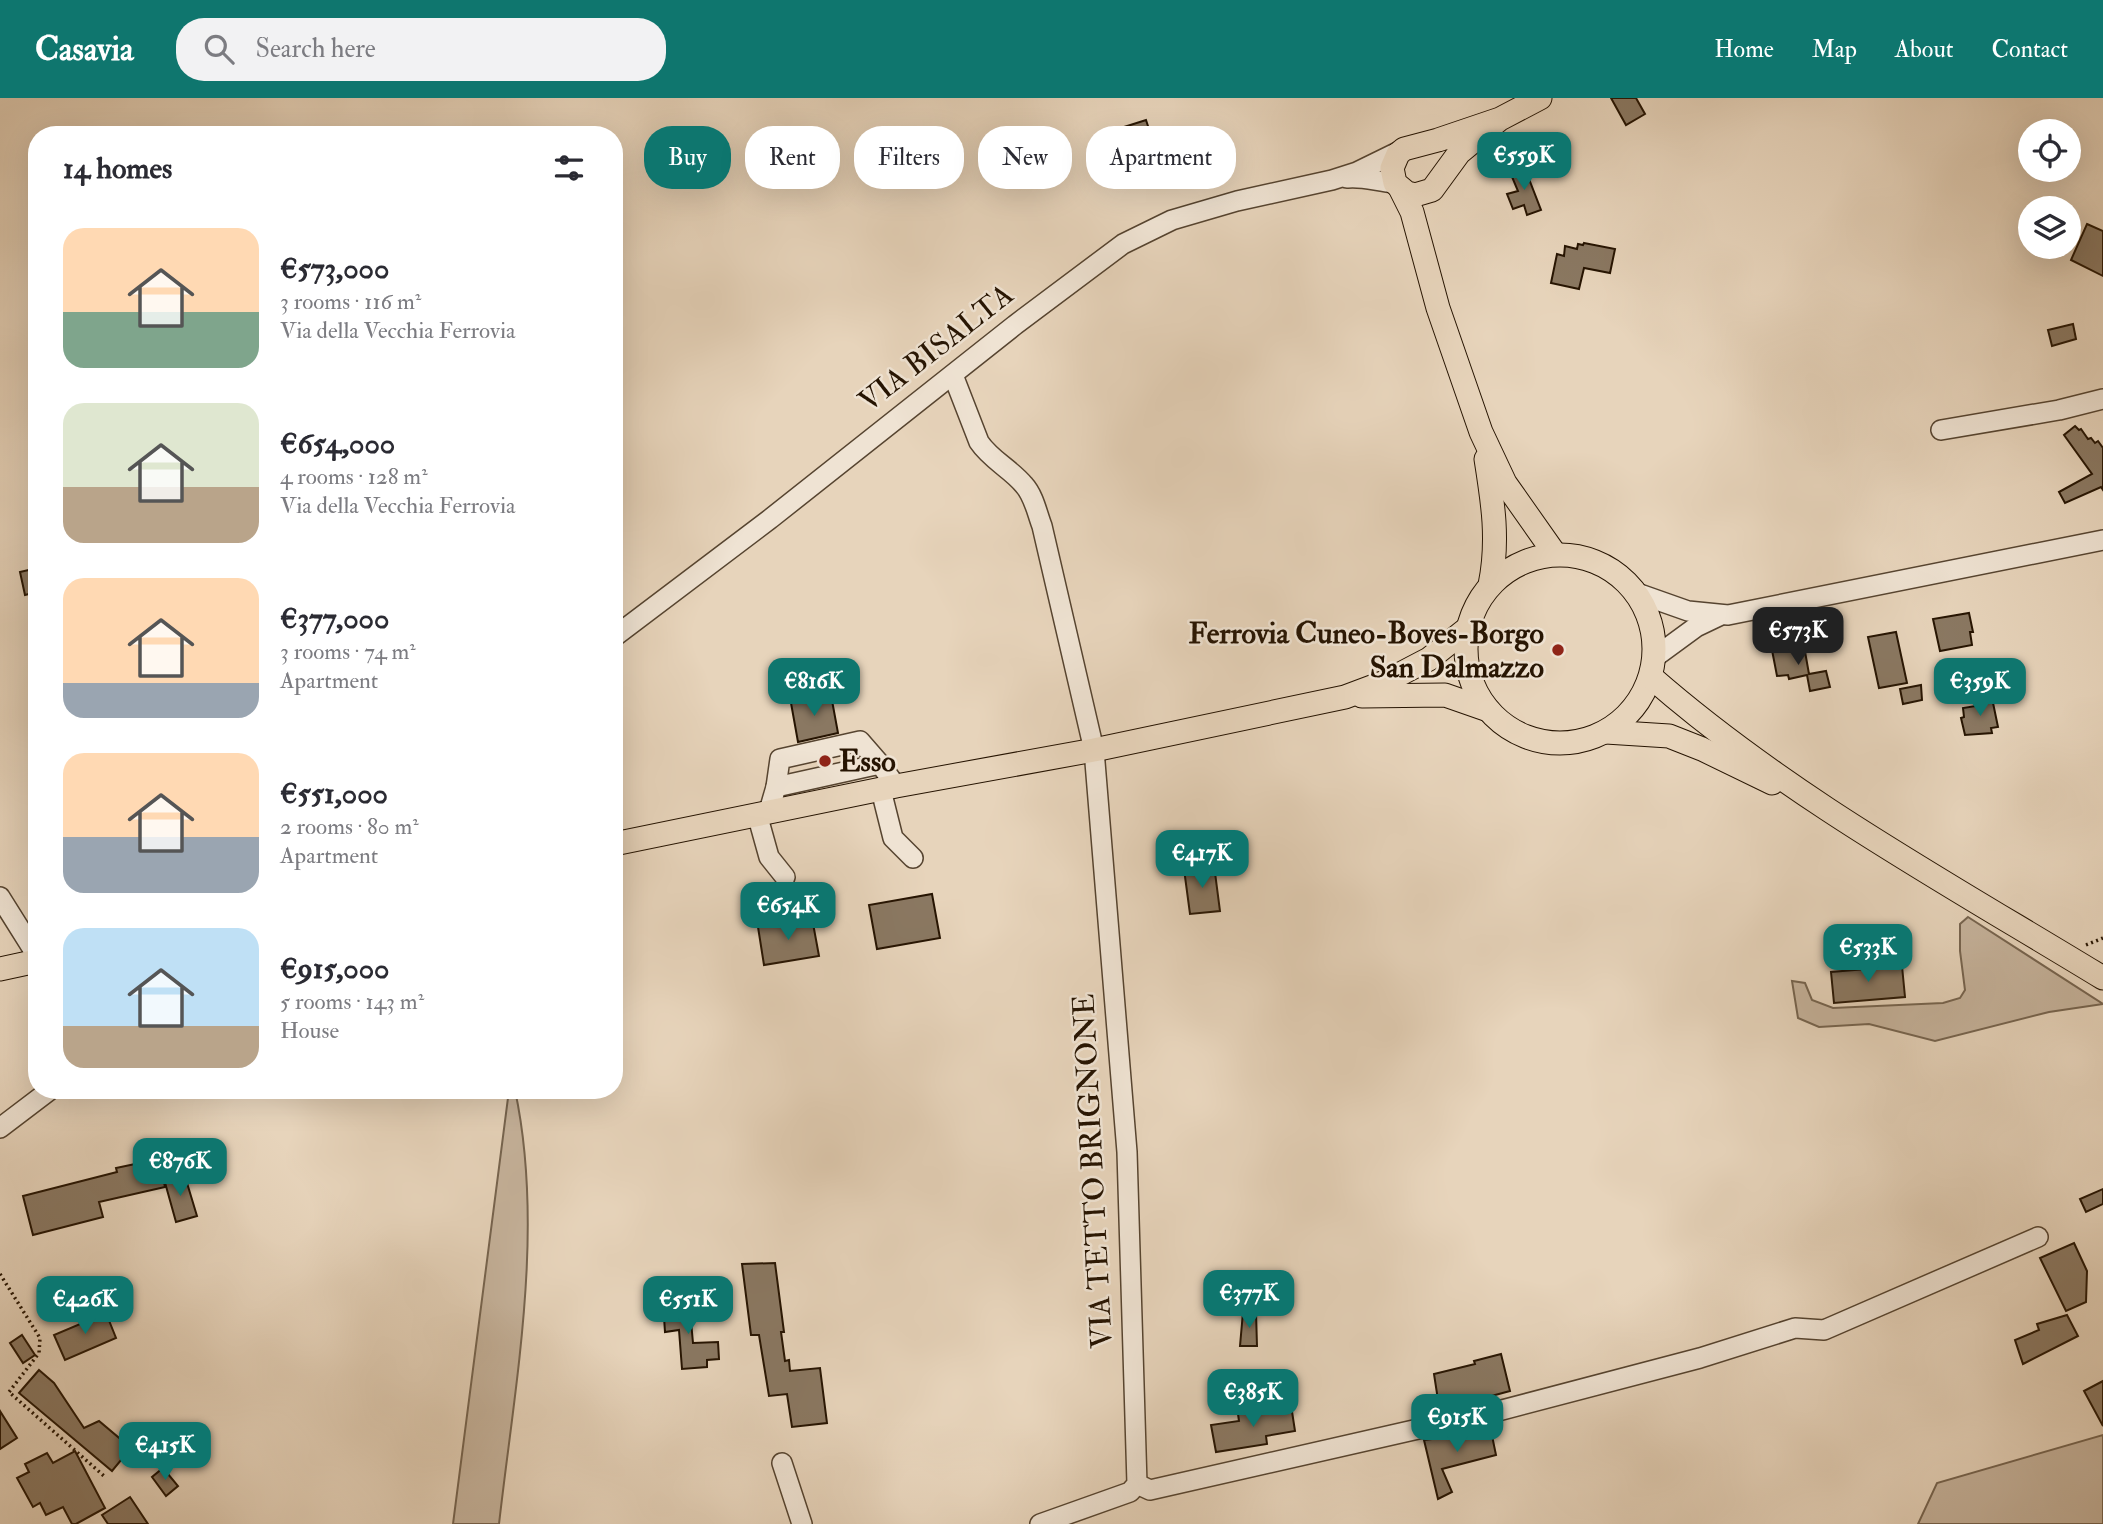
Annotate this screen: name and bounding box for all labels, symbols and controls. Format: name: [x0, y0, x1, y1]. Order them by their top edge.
search box: [176, 18, 666, 81]
text: Casavia: [35, 29, 134, 70]
icon: search: [200, 30, 238, 68]
text: Search here: [256, 33, 376, 65]
text: Home: [1714, 34, 1774, 65]
text: Map: [1812, 34, 1857, 65]
text: About: [1895, 34, 1954, 65]
text: Contact: [1992, 34, 2068, 65]
map controls: [2018, 119, 2081, 259]
button: locate: [2018, 119, 2081, 182]
chip: Buy: [644, 126, 731, 189]
chip: Rent: [745, 126, 840, 189]
chip: Filters: [854, 126, 964, 189]
chip: New: [978, 126, 1072, 189]
chip: Apartment: [1086, 126, 1236, 189]
pin: €559K: [1475, 132, 1573, 192]
text: €559K: [1493, 140, 1555, 169]
icon: filters: [550, 149, 588, 187]
text: 14 homes: [63, 150, 172, 187]
button: layers: [2018, 196, 2081, 259]
text: €573,000: [280, 250, 389, 287]
icon: home: [119, 256, 203, 340]
street label: VIA BISALTA: [851, 276, 1021, 420]
text: 3 rooms · 116 m²: [280, 287, 421, 316]
text: Via della Vecchia Ferrovia: [280, 316, 515, 345]
text: €654,000: [280, 425, 395, 462]
icon: home: [119, 431, 203, 515]
text: 4 rooms · 128 m²: [280, 462, 428, 491]
text: Via della Vecchia Ferrovia: [280, 491, 515, 520]
text: €377,000: [280, 600, 389, 637]
icon: home: [119, 606, 203, 690]
pin: €573K: [1749, 608, 1847, 667]
place label: Ferrovia Cuneo-Boves-Borgo San Dalmazzo: [1189, 615, 1544, 686]
text: €573K: [1768, 615, 1828, 644]
text: 3 rooms · 74 m²: [280, 637, 416, 666]
marker: Ferrovia Cuneo-Boves-Borgo San Dalmazzo: [1550, 642, 1566, 658]
pin: €816K: [765, 658, 863, 718]
pin: €359K: [1931, 658, 2029, 718]
text: Apartment: [280, 666, 378, 695]
text: €816K: [784, 666, 844, 695]
text: €359K: [1950, 666, 2010, 695]
place label: Esso: [839, 743, 896, 780]
marker: Esso: [817, 753, 833, 769]
text: €551,000: [280, 775, 388, 812]
icon: home: [119, 781, 203, 865]
text: 2 rooms · 80 m²: [280, 812, 419, 841]
pin: €417K: [1153, 830, 1251, 890]
text: €417K: [1172, 838, 1232, 867]
text: Apartment: [280, 841, 378, 870]
pin: €654K: [739, 882, 837, 942]
text: €654K: [756, 890, 820, 919]
pin: €533K: [1819, 924, 1917, 984]
text: €533K: [1839, 932, 1897, 961]
text: €915,000: [280, 950, 389, 987]
icon: home: [119, 956, 203, 1040]
text: 5 rooms · 143 m²: [280, 987, 424, 1016]
street label: VIA TETTO BRIGNONE: [1065, 993, 1121, 1349]
text: House: [280, 1016, 339, 1045]
pin: €876K: [131, 1138, 229, 1198]
text: €876K: [149, 1146, 211, 1175]
pin: €377K: [1200, 1270, 1298, 1330]
pin: €426K: [36, 1276, 134, 1336]
pin: €551K: [639, 1276, 737, 1336]
text: €377K: [1219, 1278, 1279, 1307]
text: €426K: [52, 1284, 118, 1313]
text: €551K: [659, 1284, 717, 1313]
pin: €385K: [1204, 1370, 1302, 1429]
text: €385K: [1223, 1377, 1283, 1406]
pin: €915K: [1408, 1394, 1506, 1454]
text: €915K: [1427, 1402, 1487, 1431]
pin: €415K: [116, 1422, 214, 1482]
text: €415K: [135, 1430, 195, 1459]

